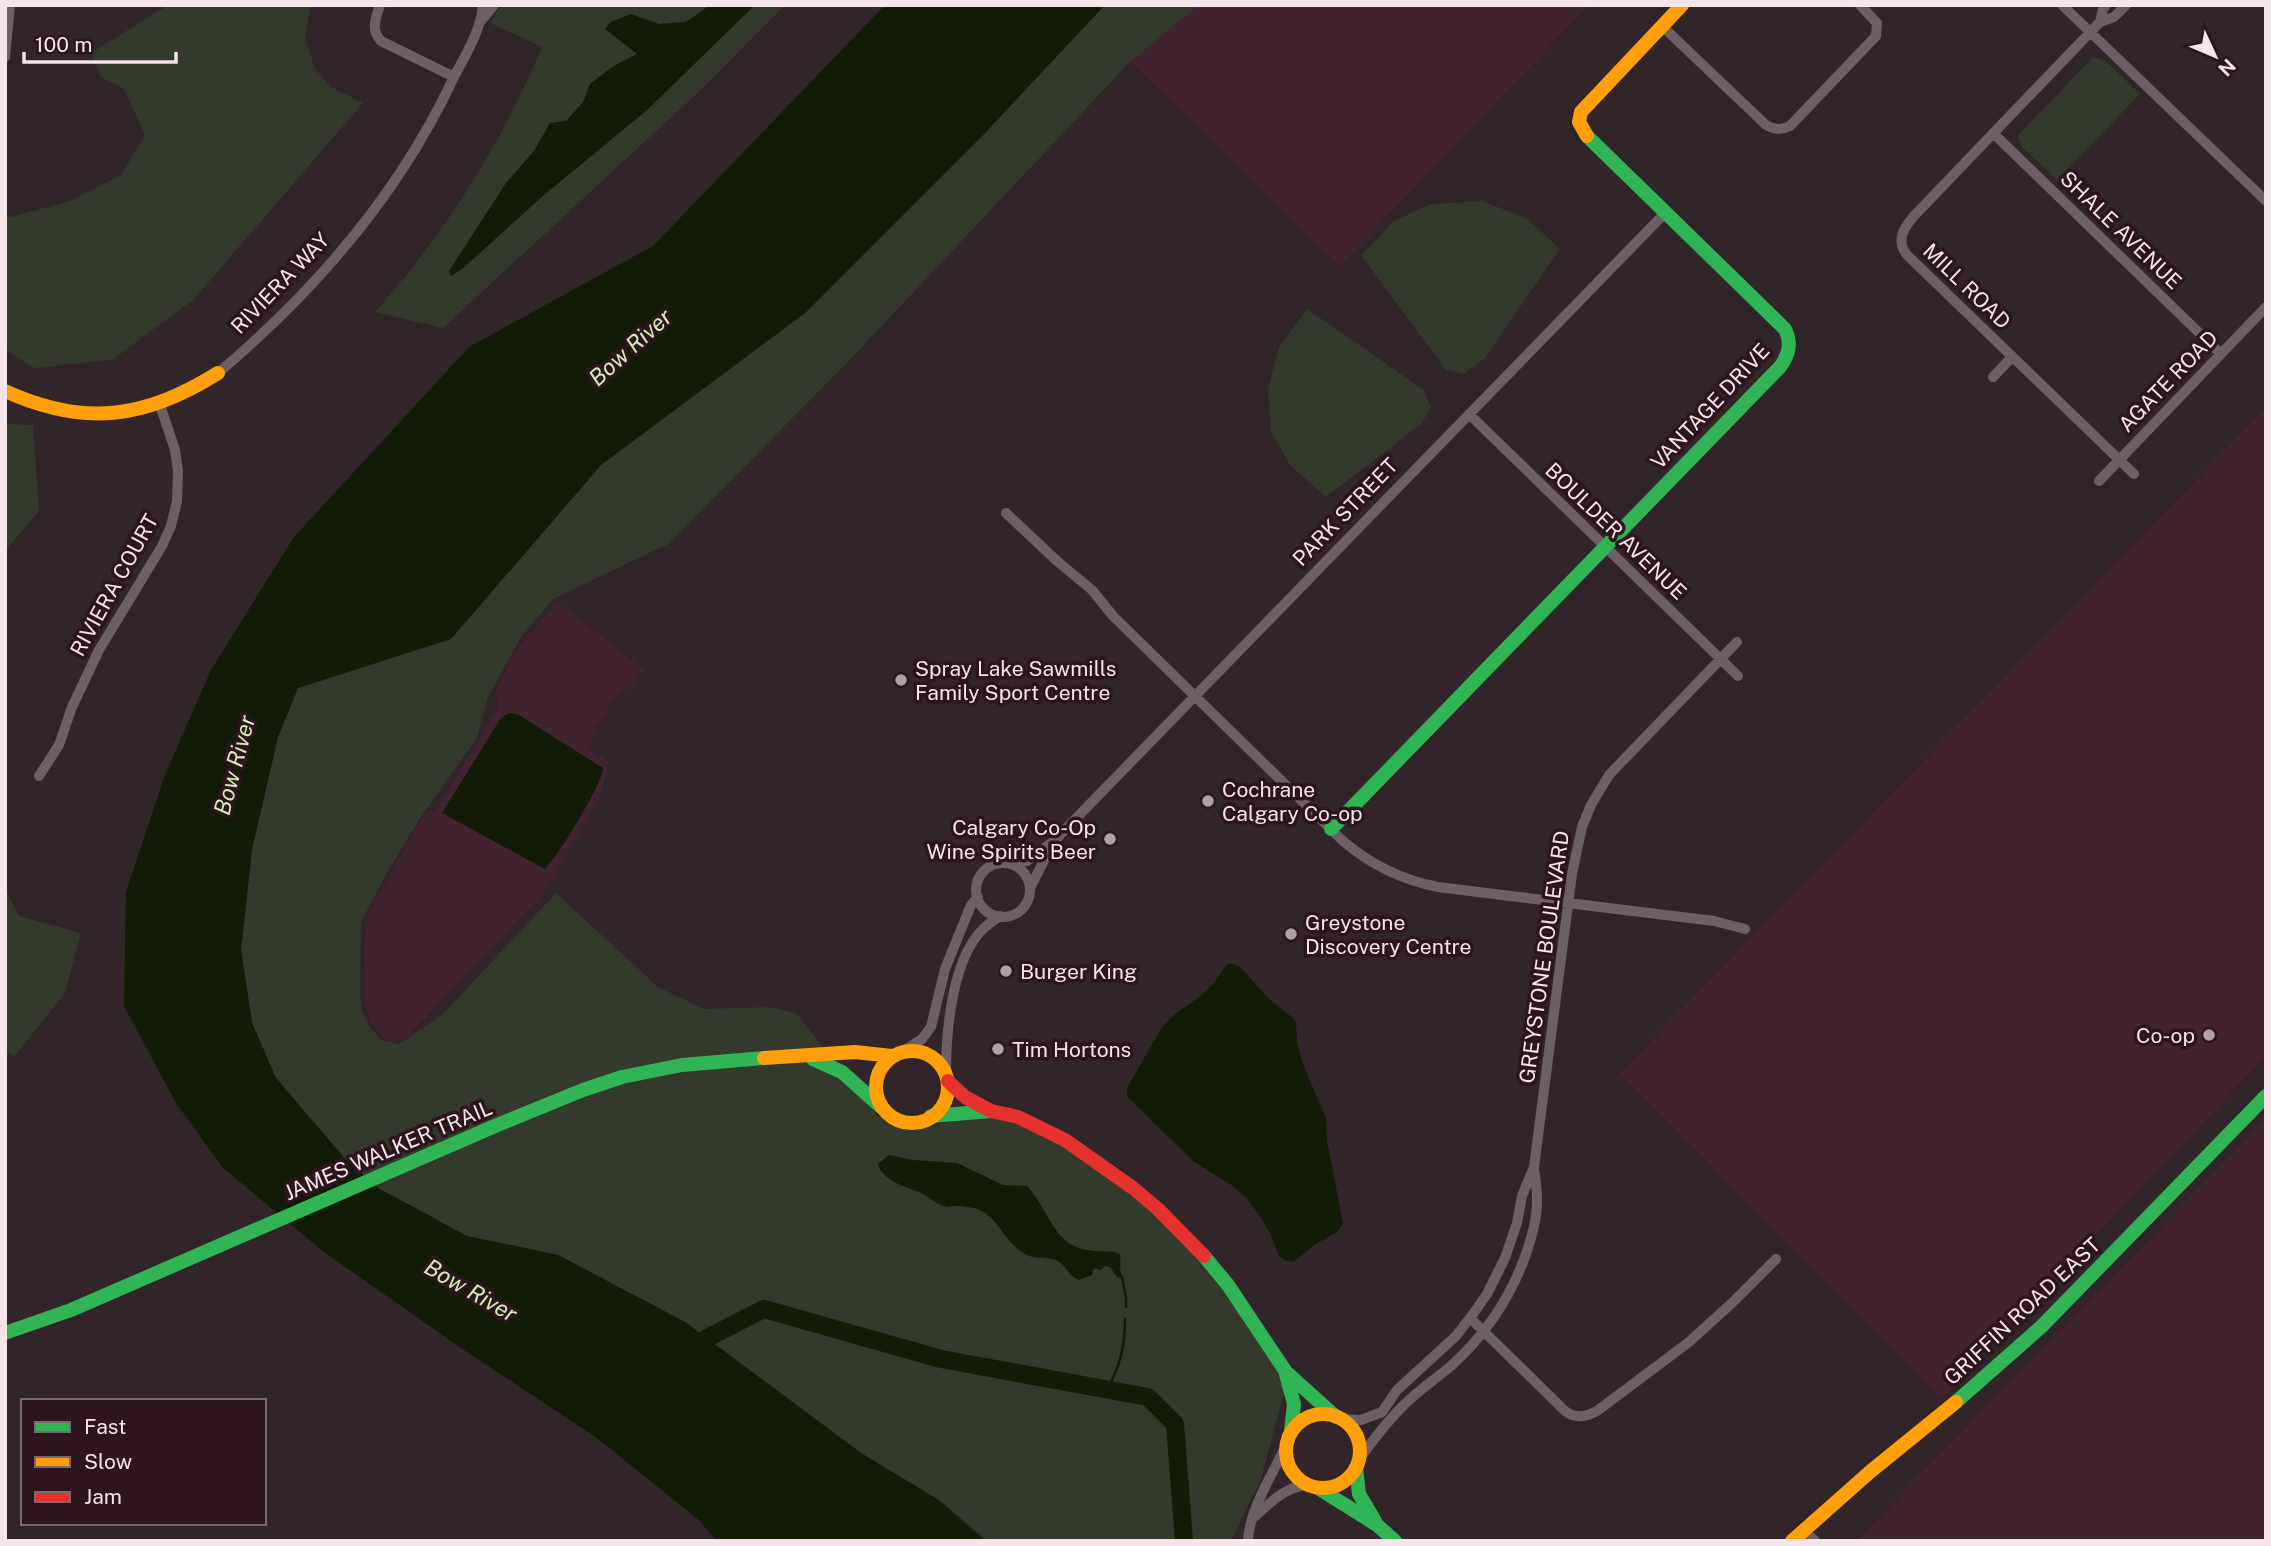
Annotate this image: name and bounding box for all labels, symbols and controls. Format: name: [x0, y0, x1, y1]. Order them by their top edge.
scale bar: [24, 21, 177, 65]
north arrow: [2180, 21, 2250, 91]
text: 100 m: [35, 32, 92, 57]
text: N: [2214, 55, 2240, 81]
street label: SHALE AVENUE: [2055, 166, 2187, 294]
street label: RIVIERA WAY: [226, 227, 335, 339]
street label: MILL ROAD: [1918, 238, 2016, 334]
water label: Bow River: [583, 303, 677, 391]
street label: AGATE ROAD: [2113, 325, 2223, 437]
street label: VANTAGE DRIVE: [1645, 338, 1775, 474]
street label: PARK STREET: [1287, 453, 1403, 571]
street label: BOULDER AVENUE: [1540, 457, 1692, 605]
street label: RIVIERA COURT: [65, 510, 163, 660]
place label: Spray Lake Sawmills Family Sport Centre: [915, 656, 1116, 705]
marker: Spray Lake Sawmills Family Sport Centre: [893, 672, 909, 688]
water label: Bow River: [208, 712, 260, 818]
place label: Cochrane Calgary Co-op: [1222, 777, 1363, 826]
marker: Cochrane Calgary Co-op: [1200, 793, 1216, 809]
place label: Calgary Co-Op Wine Spirits Beer: [926, 815, 1096, 864]
street label: GREYSTONE BOULEVARD: [1514, 829, 1574, 1085]
marker: Calgary Co-Op Wine Spirits Beer: [1102, 831, 1118, 847]
place label: Greystone Discovery Centre: [1305, 910, 1472, 959]
marker: Greystone Discovery Centre: [1283, 926, 1299, 942]
place label: Burger King: [1020, 959, 1137, 984]
marker: Burger King: [998, 963, 1014, 979]
place label: Co-op: [2136, 1023, 2195, 1048]
marker: Co-op: [2201, 1027, 2217, 1043]
place label: Tim Hortons: [1012, 1037, 1131, 1062]
marker: Tim Hortons: [990, 1041, 1006, 1057]
street label: JAMES WALKER TRAIL: [280, 1095, 496, 1205]
street label: GRIFFIN ROAD EAST: [1939, 1232, 2105, 1390]
water label: Bow River: [420, 1253, 522, 1327]
legend: [21, 1399, 266, 1525]
text: Fast: [84, 1414, 126, 1439]
text: Slow: [84, 1449, 132, 1474]
text: Jam: [84, 1484, 122, 1509]

